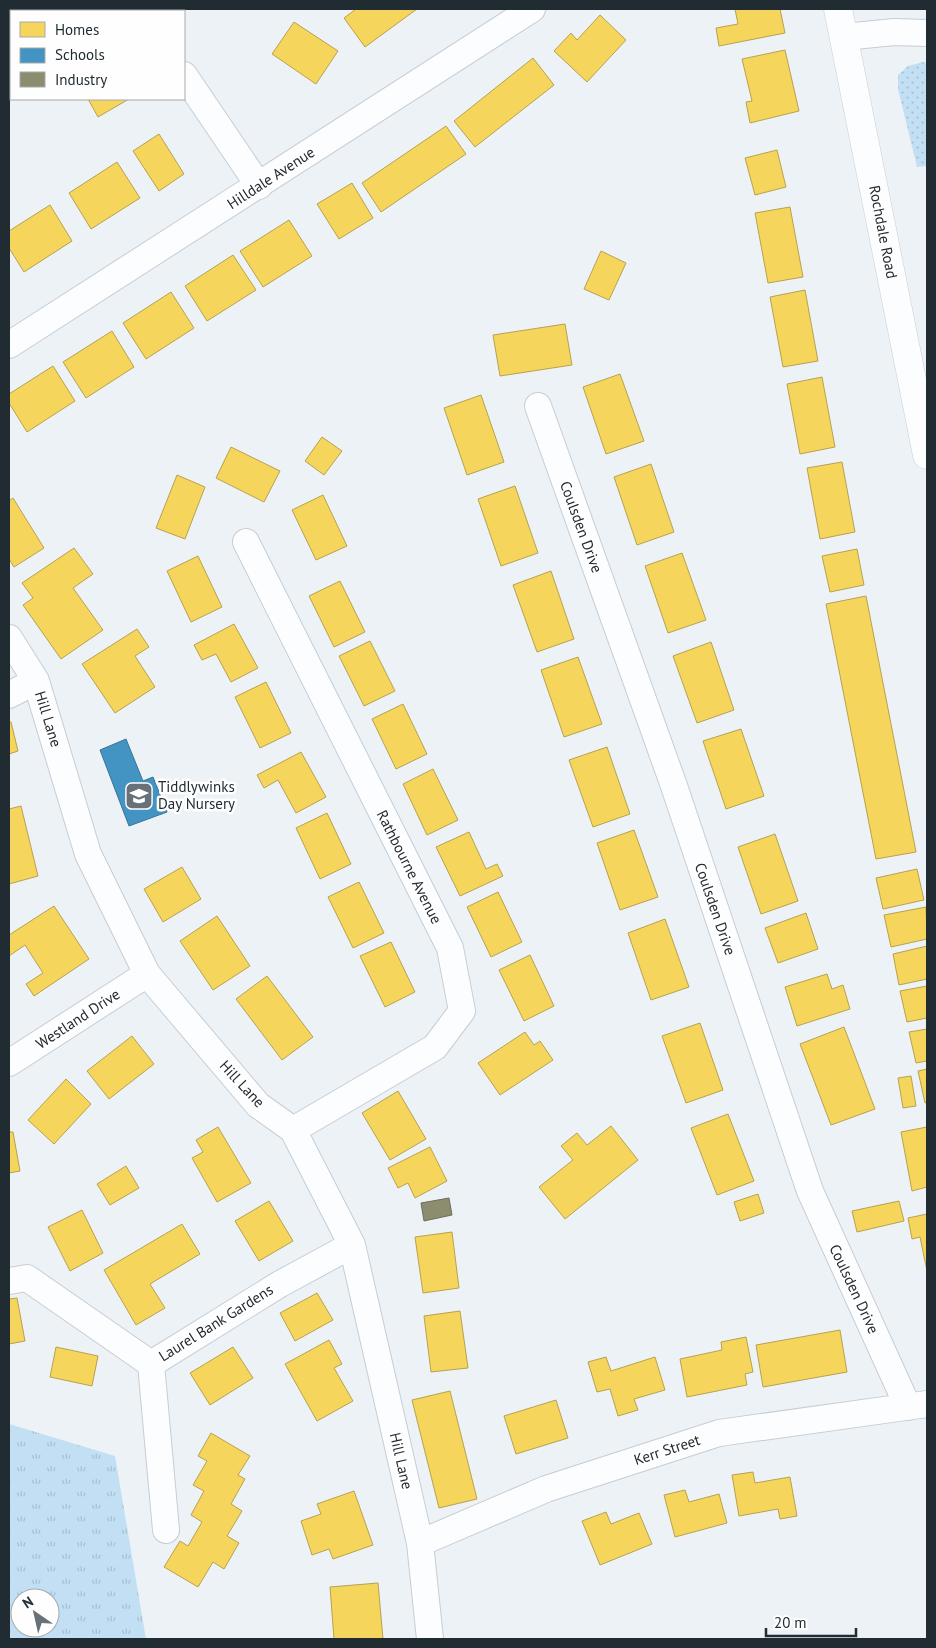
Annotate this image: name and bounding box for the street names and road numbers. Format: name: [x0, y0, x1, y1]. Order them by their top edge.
street label: Hilldale Avenue: [223, 142, 318, 213]
street label: Rochdale Road: [865, 184, 902, 280]
street label: Coulsden Drive: [556, 478, 607, 575]
street label: Hill Lane: [31, 689, 66, 749]
street label: Rathbourne Avenue: [373, 807, 446, 927]
street label: Coulsden Drive: [691, 860, 740, 957]
street label: Westland Drive: [32, 984, 123, 1053]
street label: Hill Lane: [216, 1056, 269, 1111]
street label: Coulsden Drive: [825, 1241, 883, 1336]
street label: Laurel Bank Gardens: [155, 1280, 276, 1365]
street label: Kerr Street: [631, 1430, 702, 1469]
street label: Hill Lane: [386, 1431, 417, 1491]

